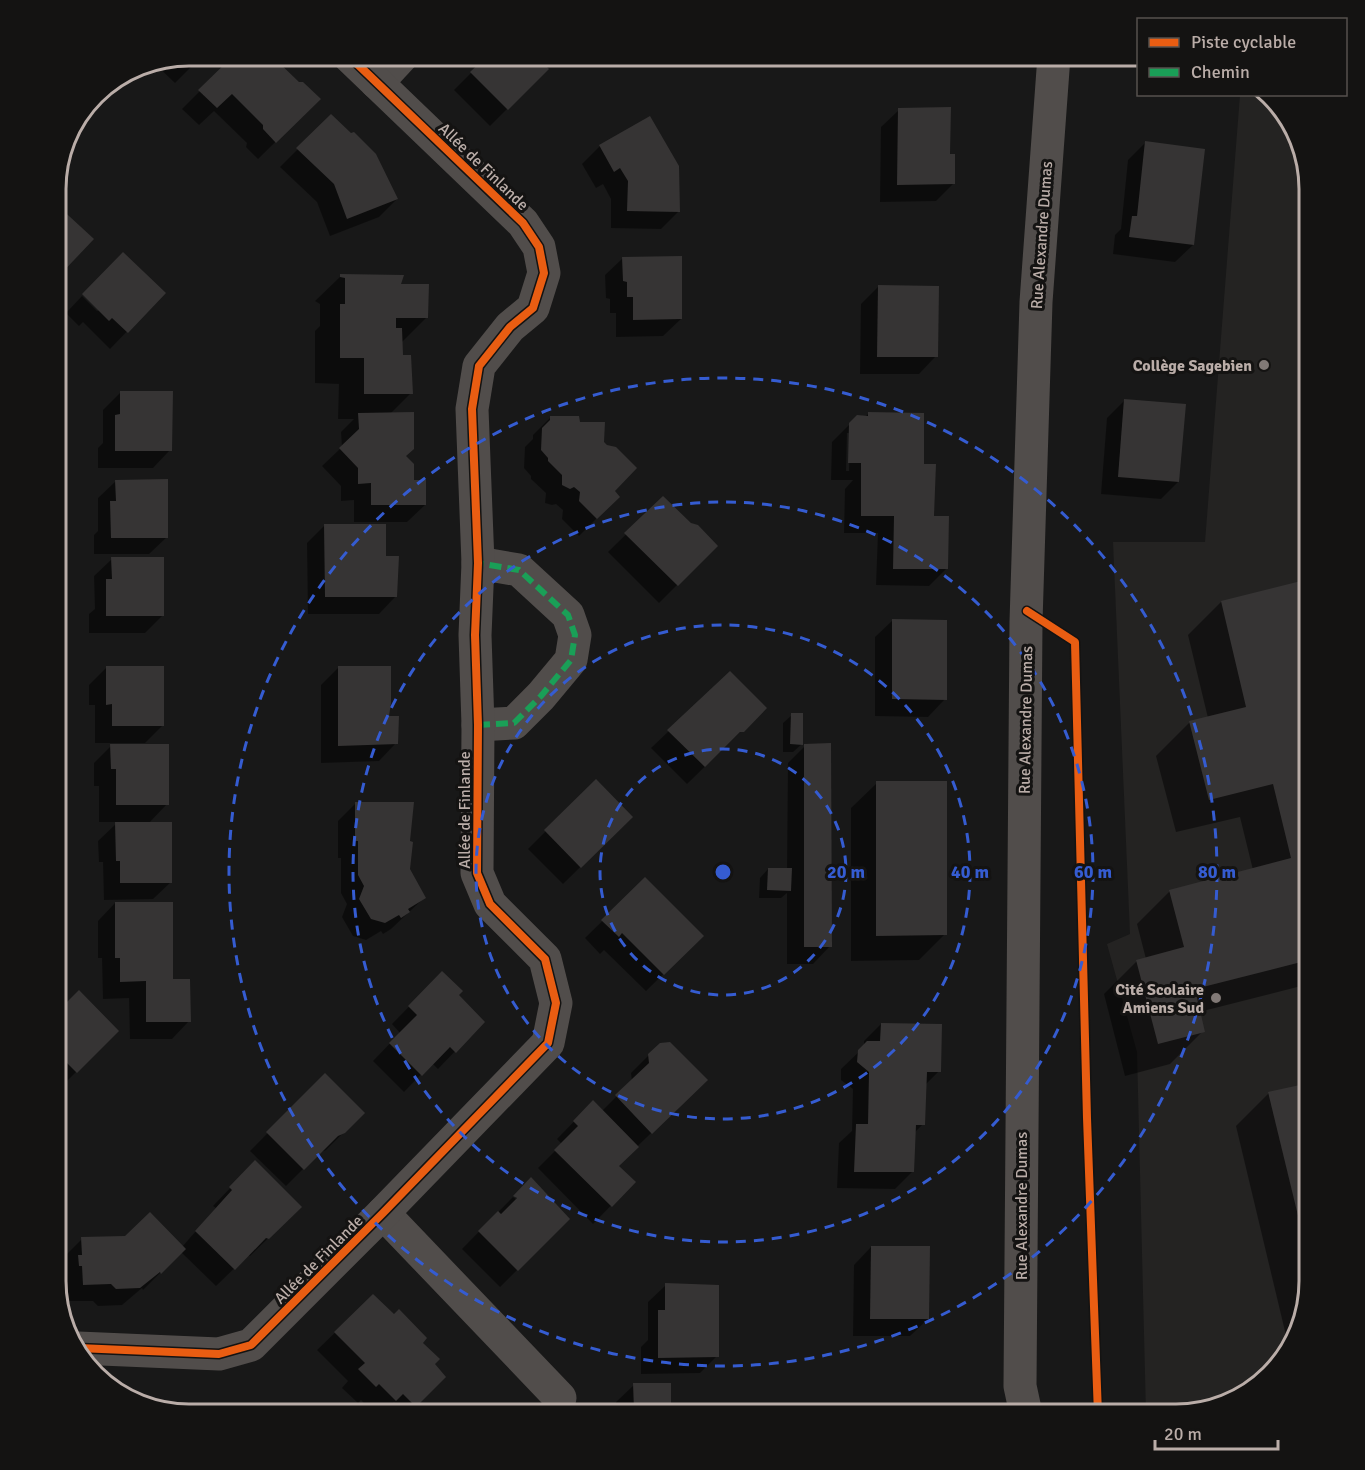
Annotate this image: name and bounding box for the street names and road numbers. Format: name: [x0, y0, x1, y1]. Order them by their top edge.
street label: Allée de Finlande: [434, 119, 533, 215]
street label: Rue Alexandre Dumas: [1027, 160, 1057, 310]
street label: Rue Alexandre Dumas: [1015, 646, 1037, 794]
street label: Allée de Finlande: [455, 751, 475, 869]
street label: Rue Alexandre Dumas: [1012, 1132, 1032, 1280]
street label: Allée de Finlande: [270, 1211, 367, 1308]

